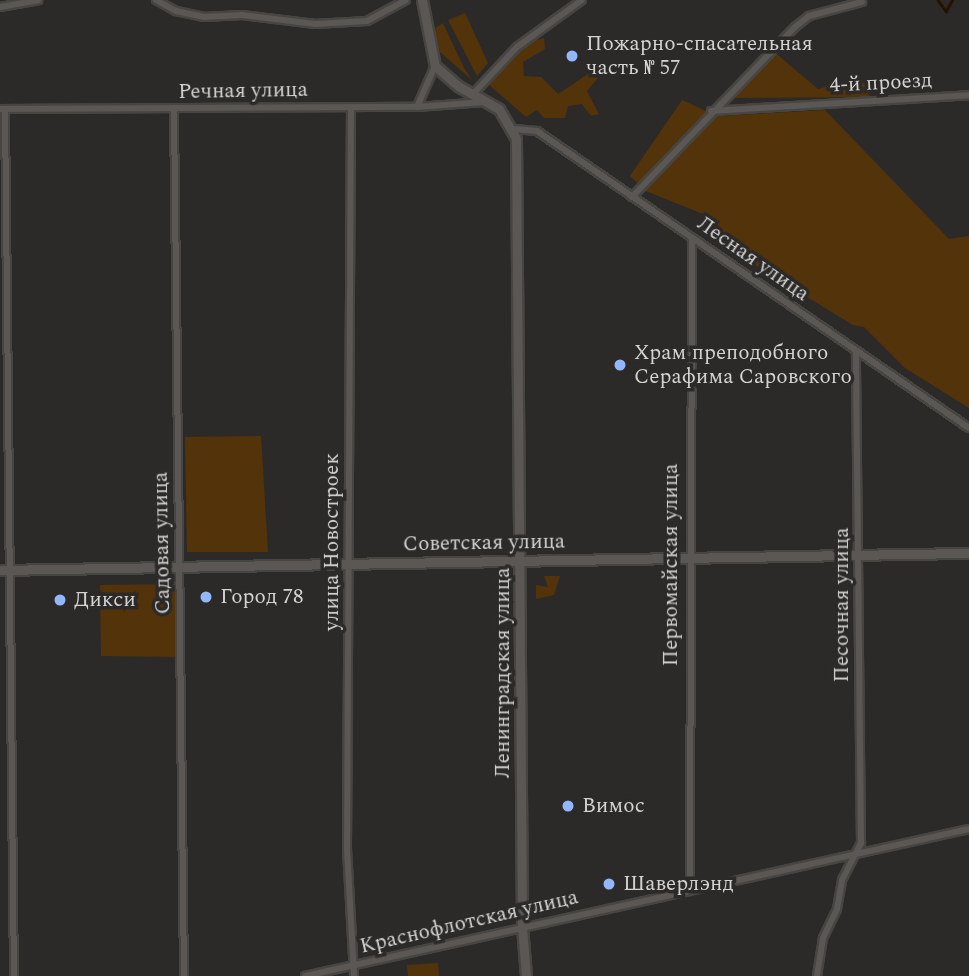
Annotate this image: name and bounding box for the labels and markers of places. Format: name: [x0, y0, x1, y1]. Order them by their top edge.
place label: Пожарно-спасательная часть № 57: [586, 31, 813, 81]
marker: Пожарно-спасательная часть № 57: [564, 48, 580, 64]
place label: Храм преподобного Серафима Саровского: [634, 340, 852, 390]
marker: Храм преподобного Серафима Саровского: [612, 357, 628, 373]
place label: Город 78: [220, 584, 303, 610]
place label: Дикси: [74, 587, 136, 613]
marker: Город 78: [198, 589, 214, 605]
marker: Дикси: [52, 592, 68, 608]
place label: Вимос: [582, 793, 645, 819]
marker: Вимос: [560, 798, 576, 814]
place label: Шаверлэнд: [623, 871, 734, 897]
marker: Шаверлэнд: [601, 876, 617, 892]

